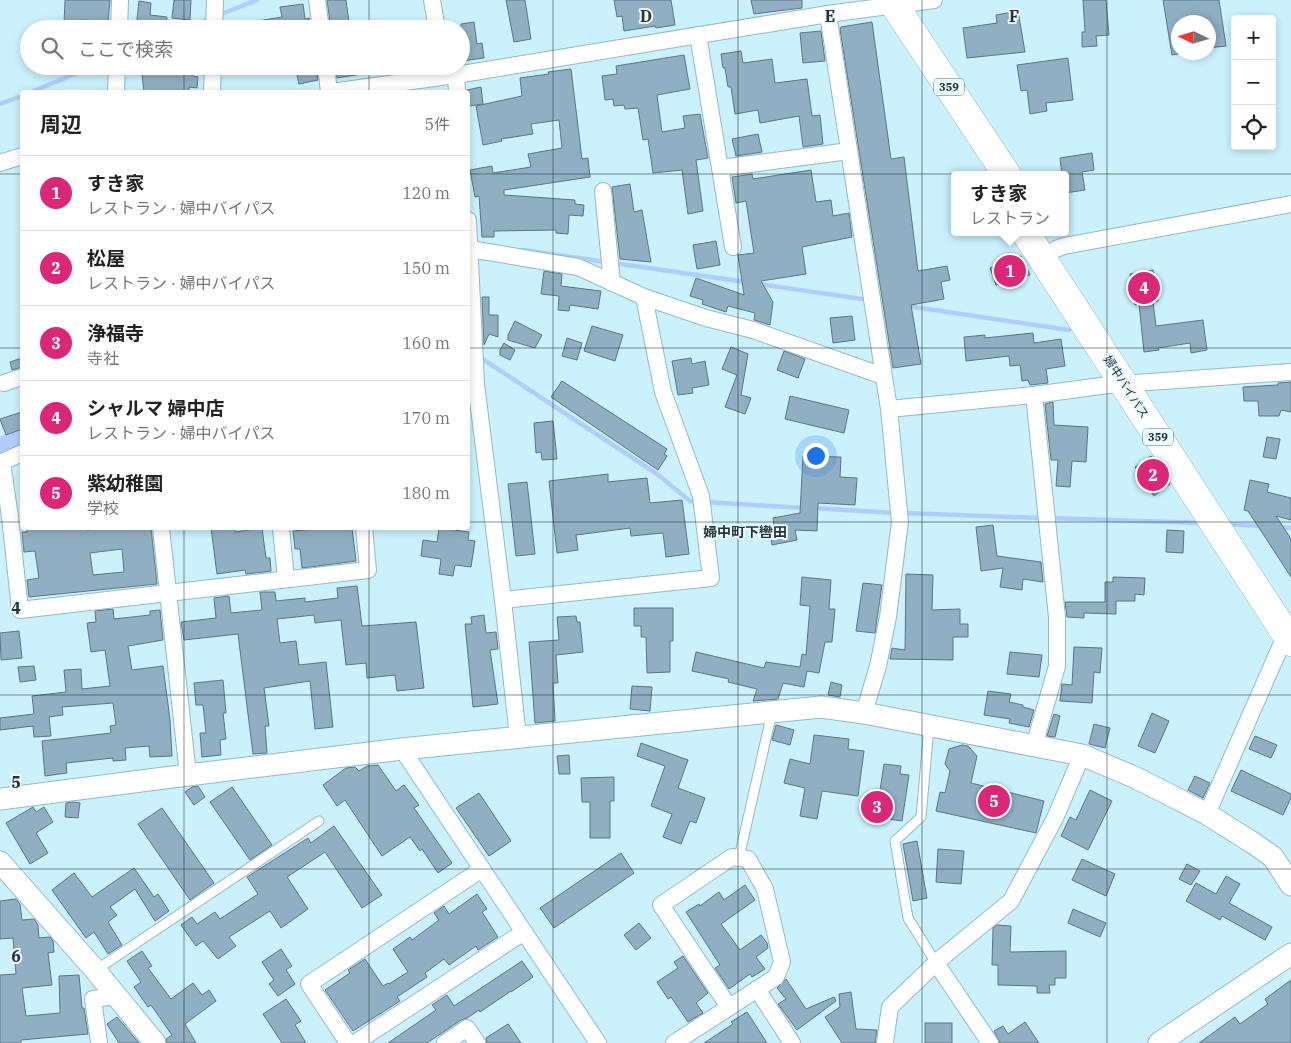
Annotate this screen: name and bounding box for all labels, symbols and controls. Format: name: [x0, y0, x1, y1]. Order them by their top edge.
text: D: [640, 6, 652, 26]
text: E: [825, 6, 835, 26]
text: F: [1009, 6, 1019, 26]
north arrow: [1171, 15, 1216, 60]
map controls: [1231, 15, 1276, 150]
button: +: [1231, 15, 1276, 60]
search box: [20, 20, 470, 75]
icon: search: [38, 34, 66, 62]
text: ここで検索: [78, 37, 173, 61]
button: −: [1231, 60, 1276, 105]
road number: 359: [934, 78, 964, 95]
button: locate: [1231, 105, 1276, 150]
text: 周辺: [40, 110, 82, 138]
text: 5件: [424, 114, 450, 134]
text: すき家: [87, 171, 144, 195]
popup: [951, 171, 1069, 236]
text: すき家: [970, 181, 1027, 205]
text: 1: [51, 183, 61, 203]
text: 120 m: [402, 183, 450, 203]
text: レストラン · 婦中バイパス: [87, 198, 275, 218]
text: レストラン: [970, 208, 1050, 228]
text: 松屋: [87, 246, 125, 270]
pin: 1: [994, 252, 1026, 290]
text: 2: [51, 258, 61, 278]
text: 150 m: [402, 258, 450, 278]
pin: 4: [1128, 269, 1160, 307]
text: レストラン · 婦中バイパス: [87, 273, 275, 293]
text: 浄福寺: [87, 321, 144, 345]
text: 3: [51, 333, 61, 353]
text: 160 m: [402, 333, 450, 353]
text: 寺社: [87, 348, 119, 368]
street label: 婦中バイパス: [1101, 353, 1152, 421]
text: シャルマ 婦中店: [87, 396, 224, 420]
text: 4: [51, 408, 61, 428]
text: 170 m: [402, 408, 450, 428]
text: レストラン · 婦中バイパス: [87, 423, 275, 443]
road number: 359: [1143, 428, 1173, 446]
your location: [803, 443, 829, 469]
pin: 2: [1137, 456, 1169, 494]
text: 紫幼稚園: [87, 471, 163, 495]
text: 5: [51, 483, 61, 503]
text: 180 m: [402, 483, 450, 503]
text: 学校: [87, 498, 119, 518]
district label: 婦中町下轡田: [703, 523, 787, 541]
text: 4: [11, 598, 21, 618]
text: 5: [11, 772, 21, 792]
pin: 5: [978, 782, 1010, 820]
pin: 3: [861, 788, 893, 826]
text: 6: [11, 946, 21, 966]

